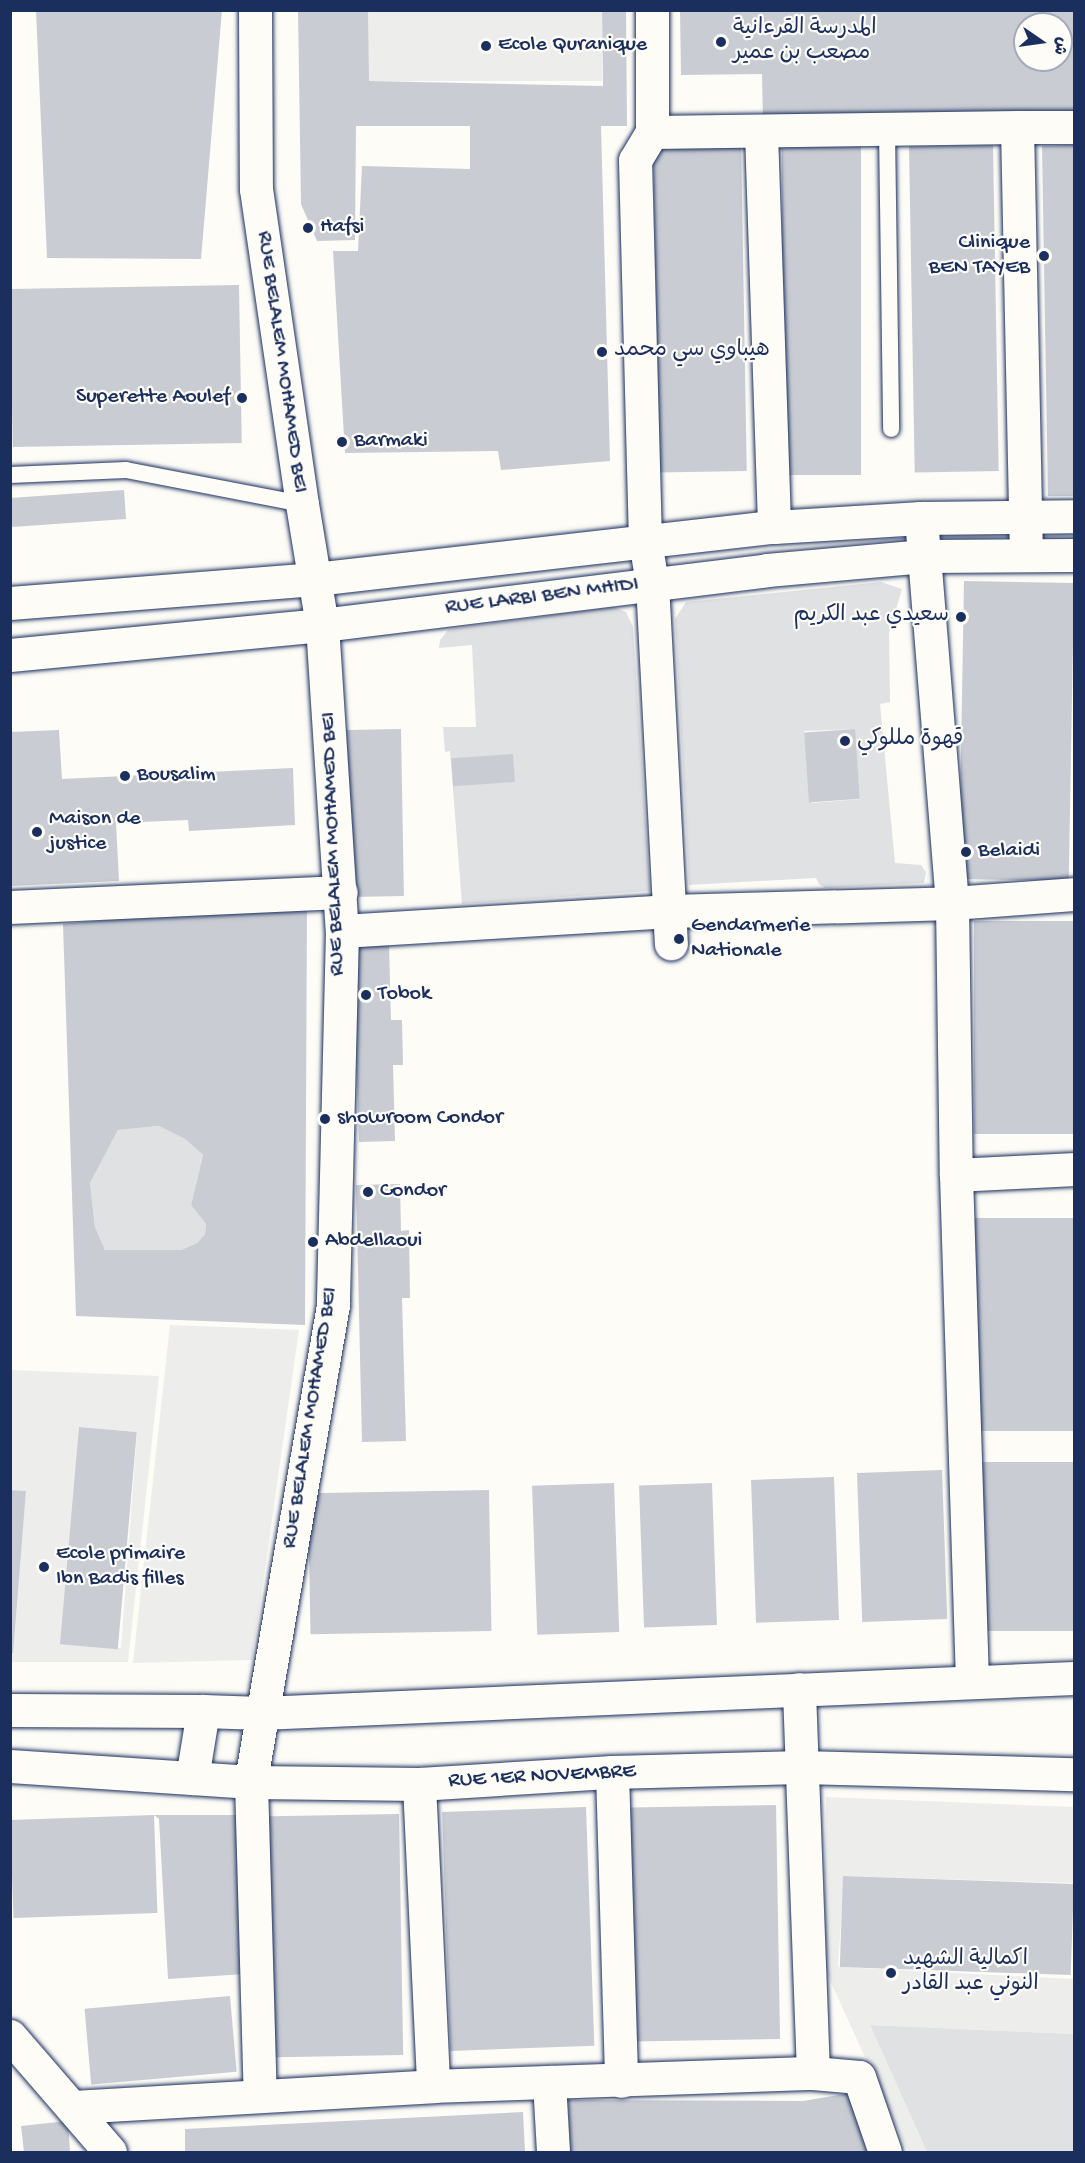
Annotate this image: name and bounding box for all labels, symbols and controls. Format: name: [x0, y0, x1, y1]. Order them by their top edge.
north arrow: [1013, 12, 1073, 72]
place label: المدرسة القرءانية مصعب بن عمير: [733, 16, 877, 68]
place label: Ecole Quranique: [498, 33, 647, 59]
marker: المدرسة القرءانية مصعب بن عمير: [714, 35, 728, 49]
text: ش: [1048, 35, 1070, 56]
marker: Ecole Quranique: [479, 39, 493, 53]
place label: Hafsi: [320, 215, 364, 241]
marker: Hafsi: [301, 221, 315, 235]
street label: RUE BELALEM MOHAMED BEI: [250, 229, 312, 495]
place label: Clinique BEN TAYEB: [929, 230, 1030, 282]
marker: Clinique BEN TAYEB: [1035, 247, 1053, 265]
place label: هيباوي سي محمد: [614, 339, 770, 365]
marker: هيباوي سي محمد: [595, 345, 609, 359]
place label: Superette Aoulef: [76, 385, 230, 411]
marker: Superette Aoulef: [235, 391, 249, 405]
place label: Barmaki: [354, 429, 428, 455]
marker: Barmaki: [335, 435, 349, 449]
street label: RUE LARBI BEN MHIDI: [444, 572, 640, 622]
place label: سعيدي عبد الكريم: [794, 604, 949, 630]
marker: سعيدي عبد الكريم: [954, 610, 968, 624]
street label: RUE BELALEM MOHAMED BEI: [316, 712, 352, 976]
place label: قهوة مللوكي: [857, 728, 963, 754]
marker: قهوة مللوكي: [838, 734, 852, 748]
place label: Bousalim: [137, 763, 216, 789]
marker: Bousalim: [118, 769, 132, 783]
place label: Maison de justice: [49, 806, 141, 858]
marker: Maison de justice: [30, 825, 44, 839]
place label: Belaidi: [978, 839, 1040, 865]
marker: Belaidi: [959, 845, 973, 859]
place label: Gendarmerie Nationale: [691, 913, 810, 964]
marker: Gendarmerie Nationale: [672, 932, 686, 946]
place label: Tobok: [378, 982, 431, 1008]
marker: Tobok: [359, 988, 373, 1002]
place label: showroom Condor: [337, 1106, 503, 1132]
marker: showroom Condor: [318, 1112, 332, 1126]
place label: Condor: [380, 1179, 446, 1205]
marker: Condor: [361, 1185, 375, 1199]
place label: Abdellaoui: [325, 1229, 422, 1255]
marker: Abdellaoui: [306, 1235, 320, 1249]
street label: RUE BELALEM MOHAMED BEI: [277, 1285, 345, 1551]
place label: Ecole primaire Ibn Badis filles: [56, 1541, 185, 1592]
marker: Ecole primaire Ibn Badis filles: [37, 1560, 51, 1574]
street label: RUE 1ER NOVEMBRE: [448, 1759, 636, 1795]
place label: اكمالية الشهيد النوني عبد القادر: [903, 1947, 1039, 1999]
marker: اكمالية الشهيد النوني عبد القادر: [884, 1966, 898, 1980]

